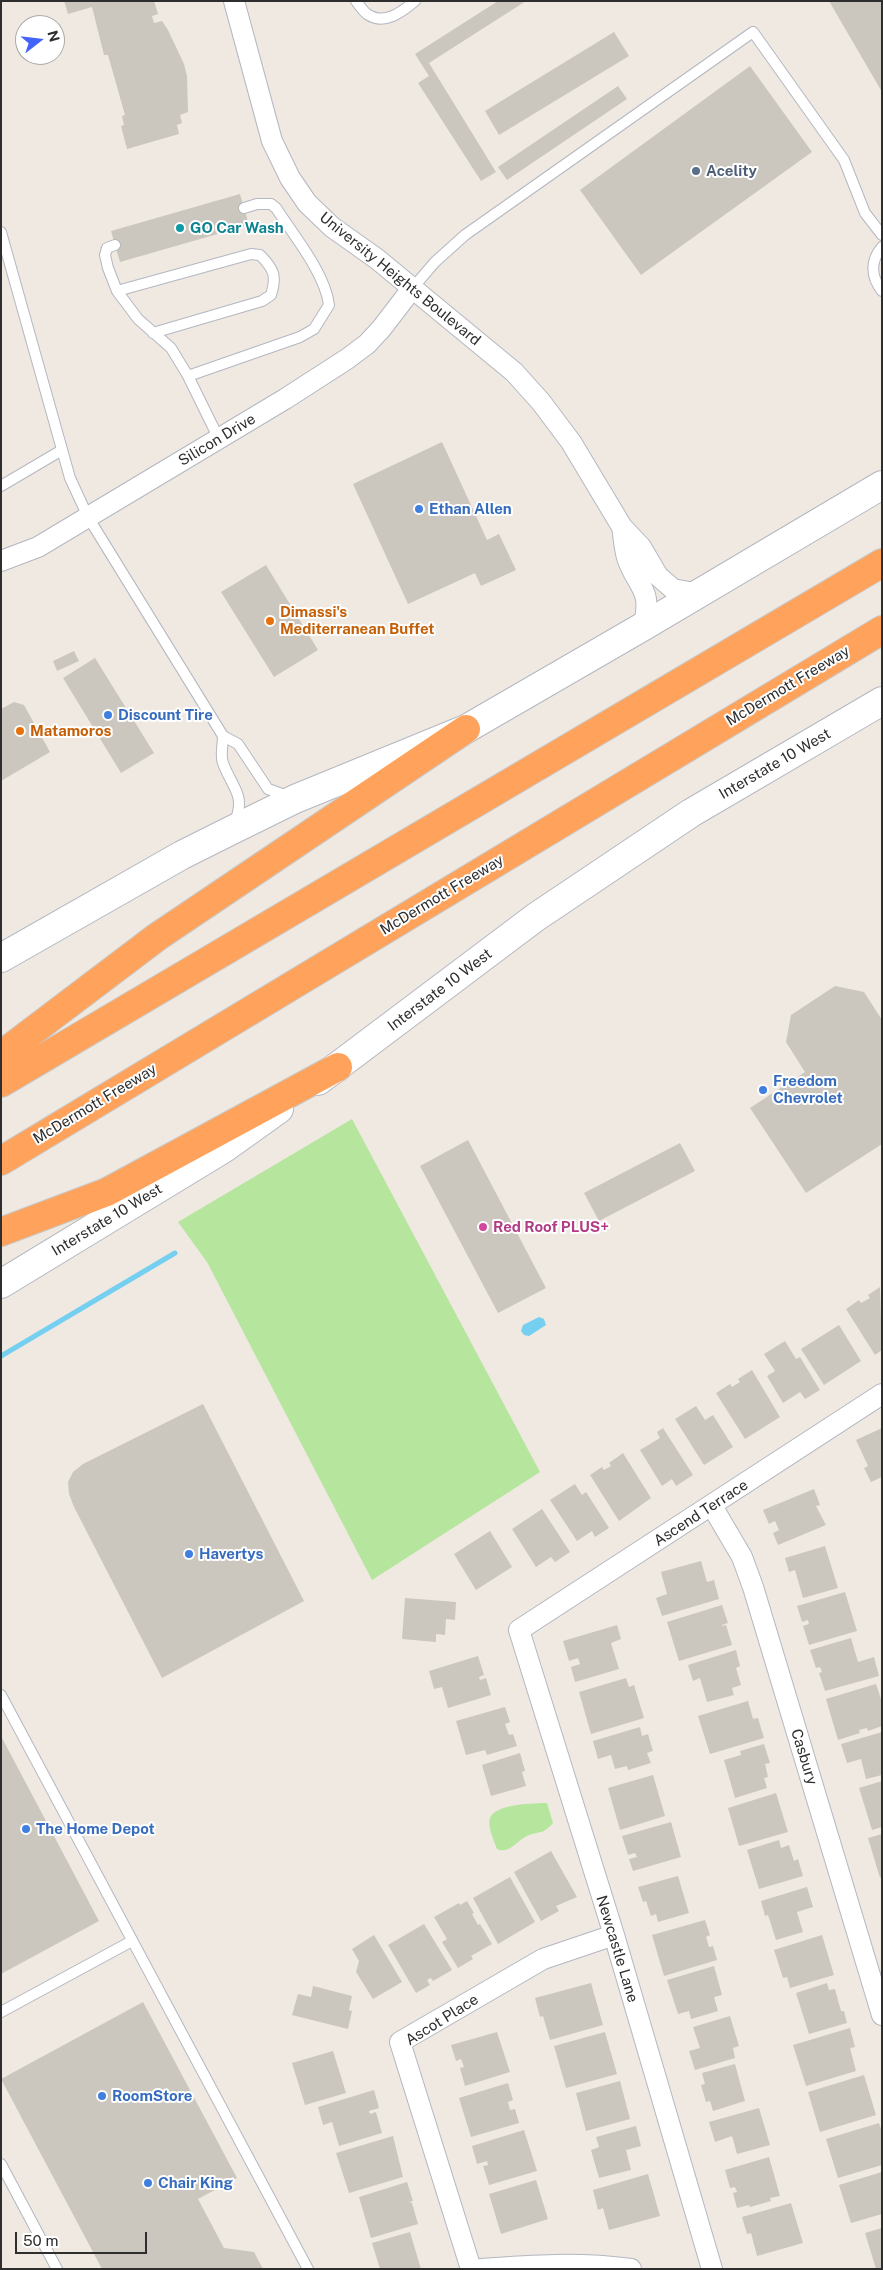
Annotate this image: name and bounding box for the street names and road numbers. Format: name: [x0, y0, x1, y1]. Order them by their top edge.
street label: University Heights Boulevard: [316, 208, 484, 350]
street label: Silicon Drive: [175, 410, 259, 470]
street label: McDermott Freeway: [723, 642, 853, 730]
street label: Interstate 10 West: [716, 725, 834, 803]
street label: McDermott Freeway: [377, 851, 507, 939]
street label: Interstate 10 West: [384, 945, 496, 1035]
street label: McDermott Freeway: [30, 1060, 160, 1148]
street label: Interstate 10 West: [48, 1180, 166, 1260]
street label: Ascend Terrace: [651, 1476, 751, 1550]
street label: Casbury: [787, 1727, 821, 1787]
street label: Newcastle Lane: [592, 1893, 642, 2005]
street label: Ascot Place: [402, 1990, 482, 2050]

